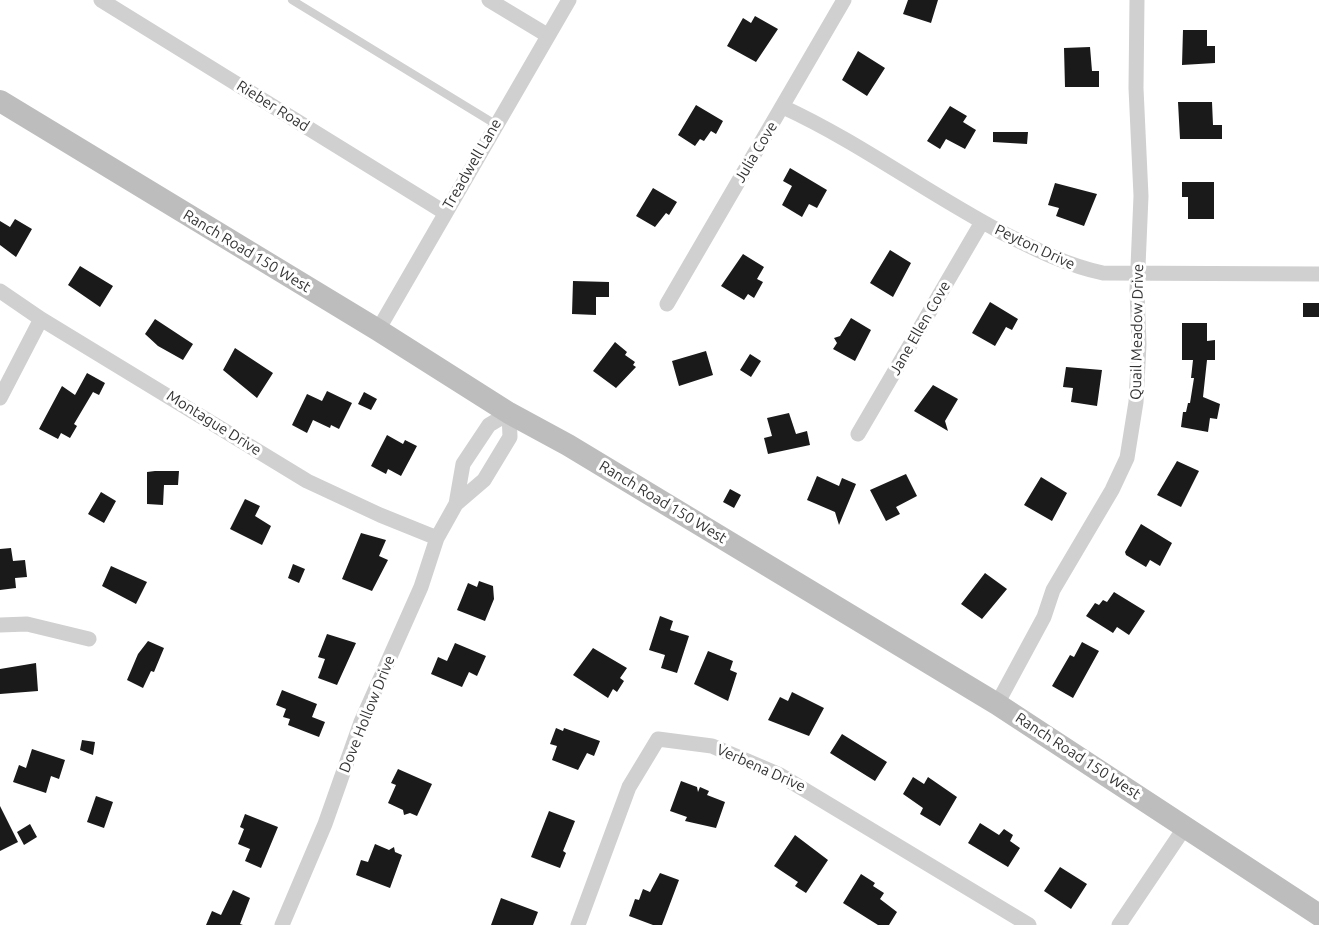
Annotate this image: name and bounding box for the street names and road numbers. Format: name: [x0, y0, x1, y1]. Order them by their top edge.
street label: Rieber Road: [233, 77, 313, 135]
street label: Treadwell Lane: [439, 115, 505, 213]
street label: Julia Cove: [731, 118, 781, 186]
street label: Ranch Road 150 West: [180, 206, 314, 296]
street label: Peyton Drive: [992, 221, 1078, 273]
street label: Quail Meadow Drive: [1127, 264, 1147, 400]
street label: Jane Ellen Cove: [886, 278, 954, 378]
street label: Montague Drive: [163, 387, 265, 459]
street label: Ranch Road 150 West: [596, 457, 730, 547]
street label: Dove Hollow Drive: [335, 653, 399, 775]
street label: Ranch Road 150 West: [1012, 709, 1144, 803]
street label: Verbena Drive: [714, 740, 808, 796]

